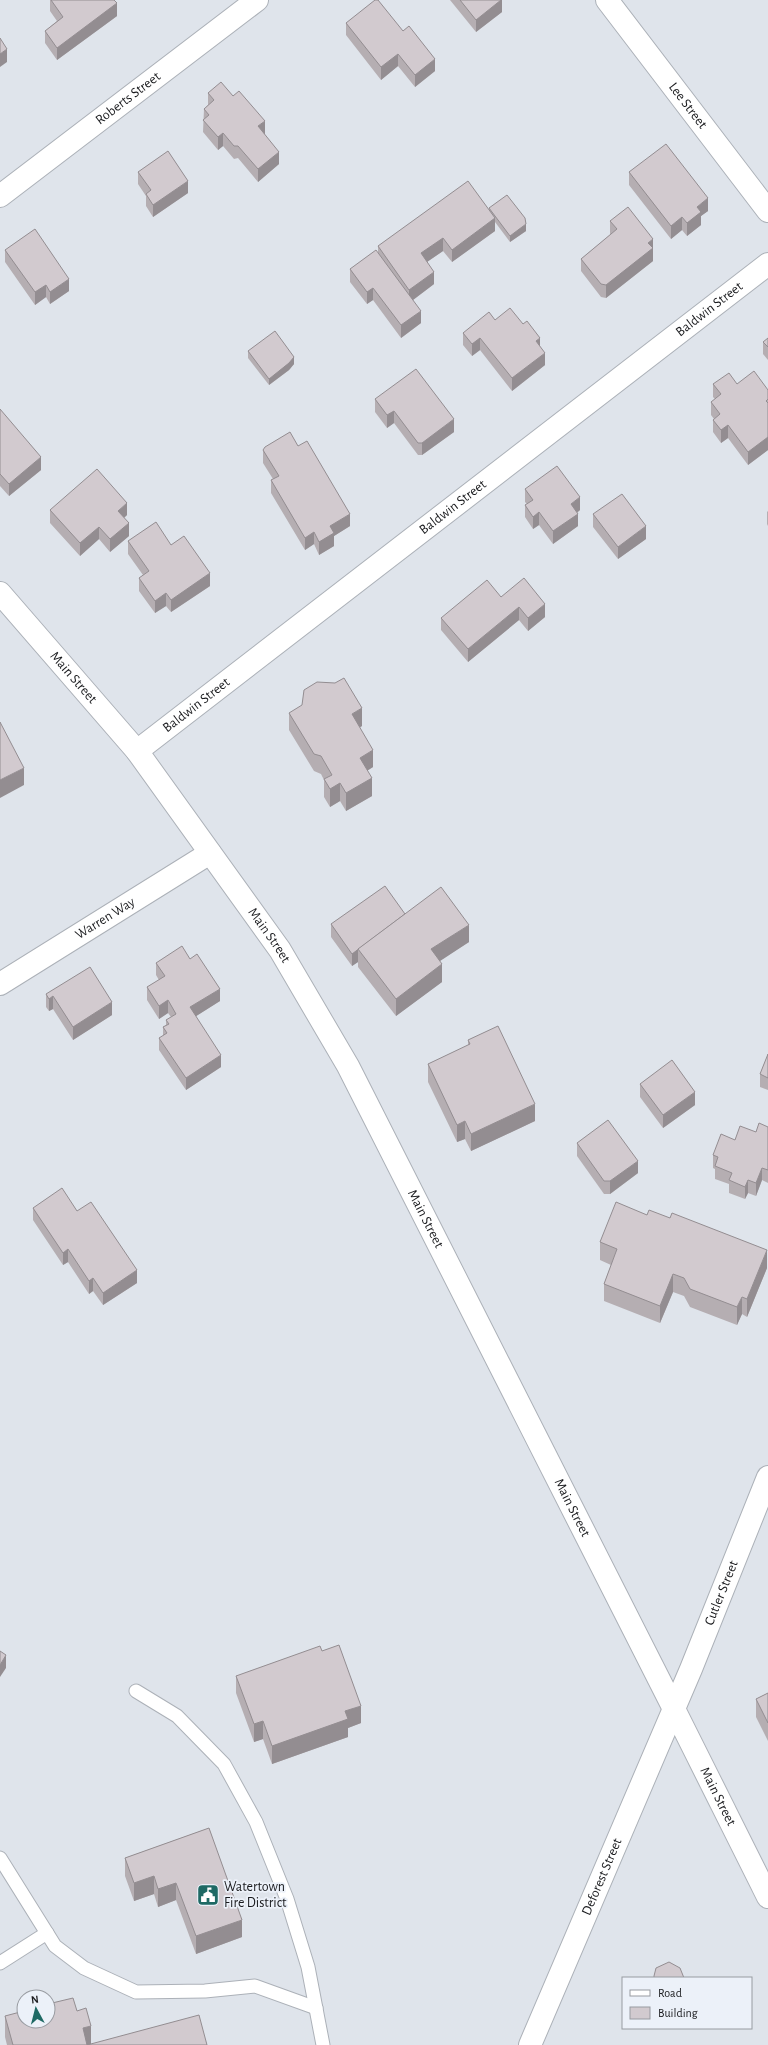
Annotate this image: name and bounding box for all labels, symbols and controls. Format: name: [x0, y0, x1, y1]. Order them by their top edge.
street label: Roberts Street: [93, 69, 163, 127]
street label: Lee Street: [666, 80, 710, 132]
street label: Baldwin Street: [673, 279, 746, 339]
street label: Baldwin Street: [417, 477, 489, 537]
street label: Main Street: [47, 649, 100, 707]
street label: Baldwin Street: [160, 675, 233, 735]
street label: Warren Way: [73, 895, 137, 942]
street label: Main Street: [245, 905, 293, 966]
street label: Main Street: [405, 1187, 446, 1251]
street label: Main Street: [551, 1476, 593, 1540]
street label: Cutler Street: [702, 1558, 741, 1627]
street label: Main Street: [697, 1765, 738, 1829]
street label: Deforest Street: [579, 1836, 625, 1917]
place label: Watertown Fire District: [224, 1880, 287, 1910]
public building icon: Watertown Fire District: [195, 1882, 221, 1908]
legend: [622, 1977, 752, 2029]
text: Road: [658, 1987, 682, 1999]
north arrow: [16, 1989, 56, 2029]
text: N: [30, 1994, 39, 2005]
text: Building: [658, 2007, 698, 2019]

